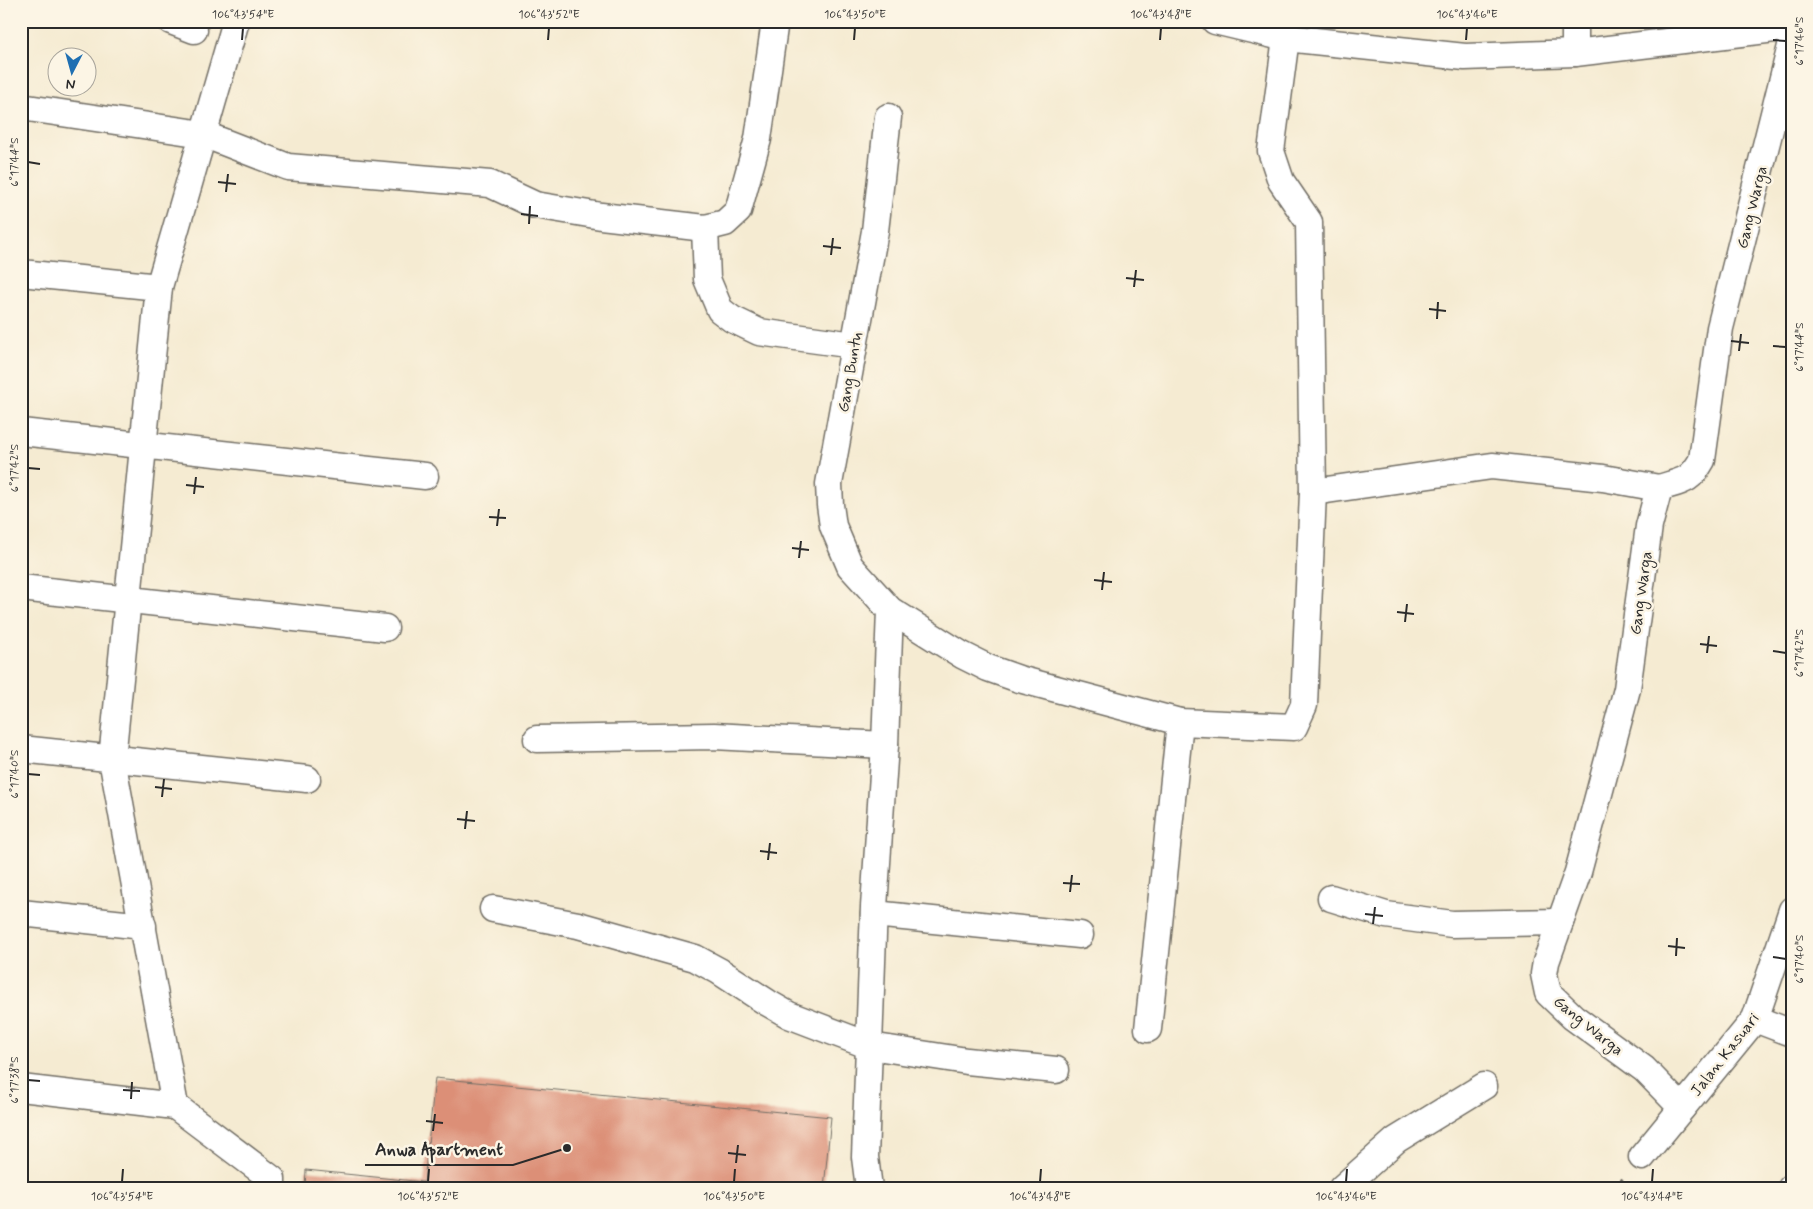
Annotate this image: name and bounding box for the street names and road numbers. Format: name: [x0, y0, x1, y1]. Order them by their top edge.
street label: Gang Warga: [1732, 164, 1774, 251]
street label: Gang Buntu: [833, 330, 869, 414]
street label: Gang Warga: [1625, 550, 1659, 637]
street label: Gang Warga: [1548, 991, 1628, 1062]
street label: Jalan Kasuari: [1686, 1009, 1765, 1101]

